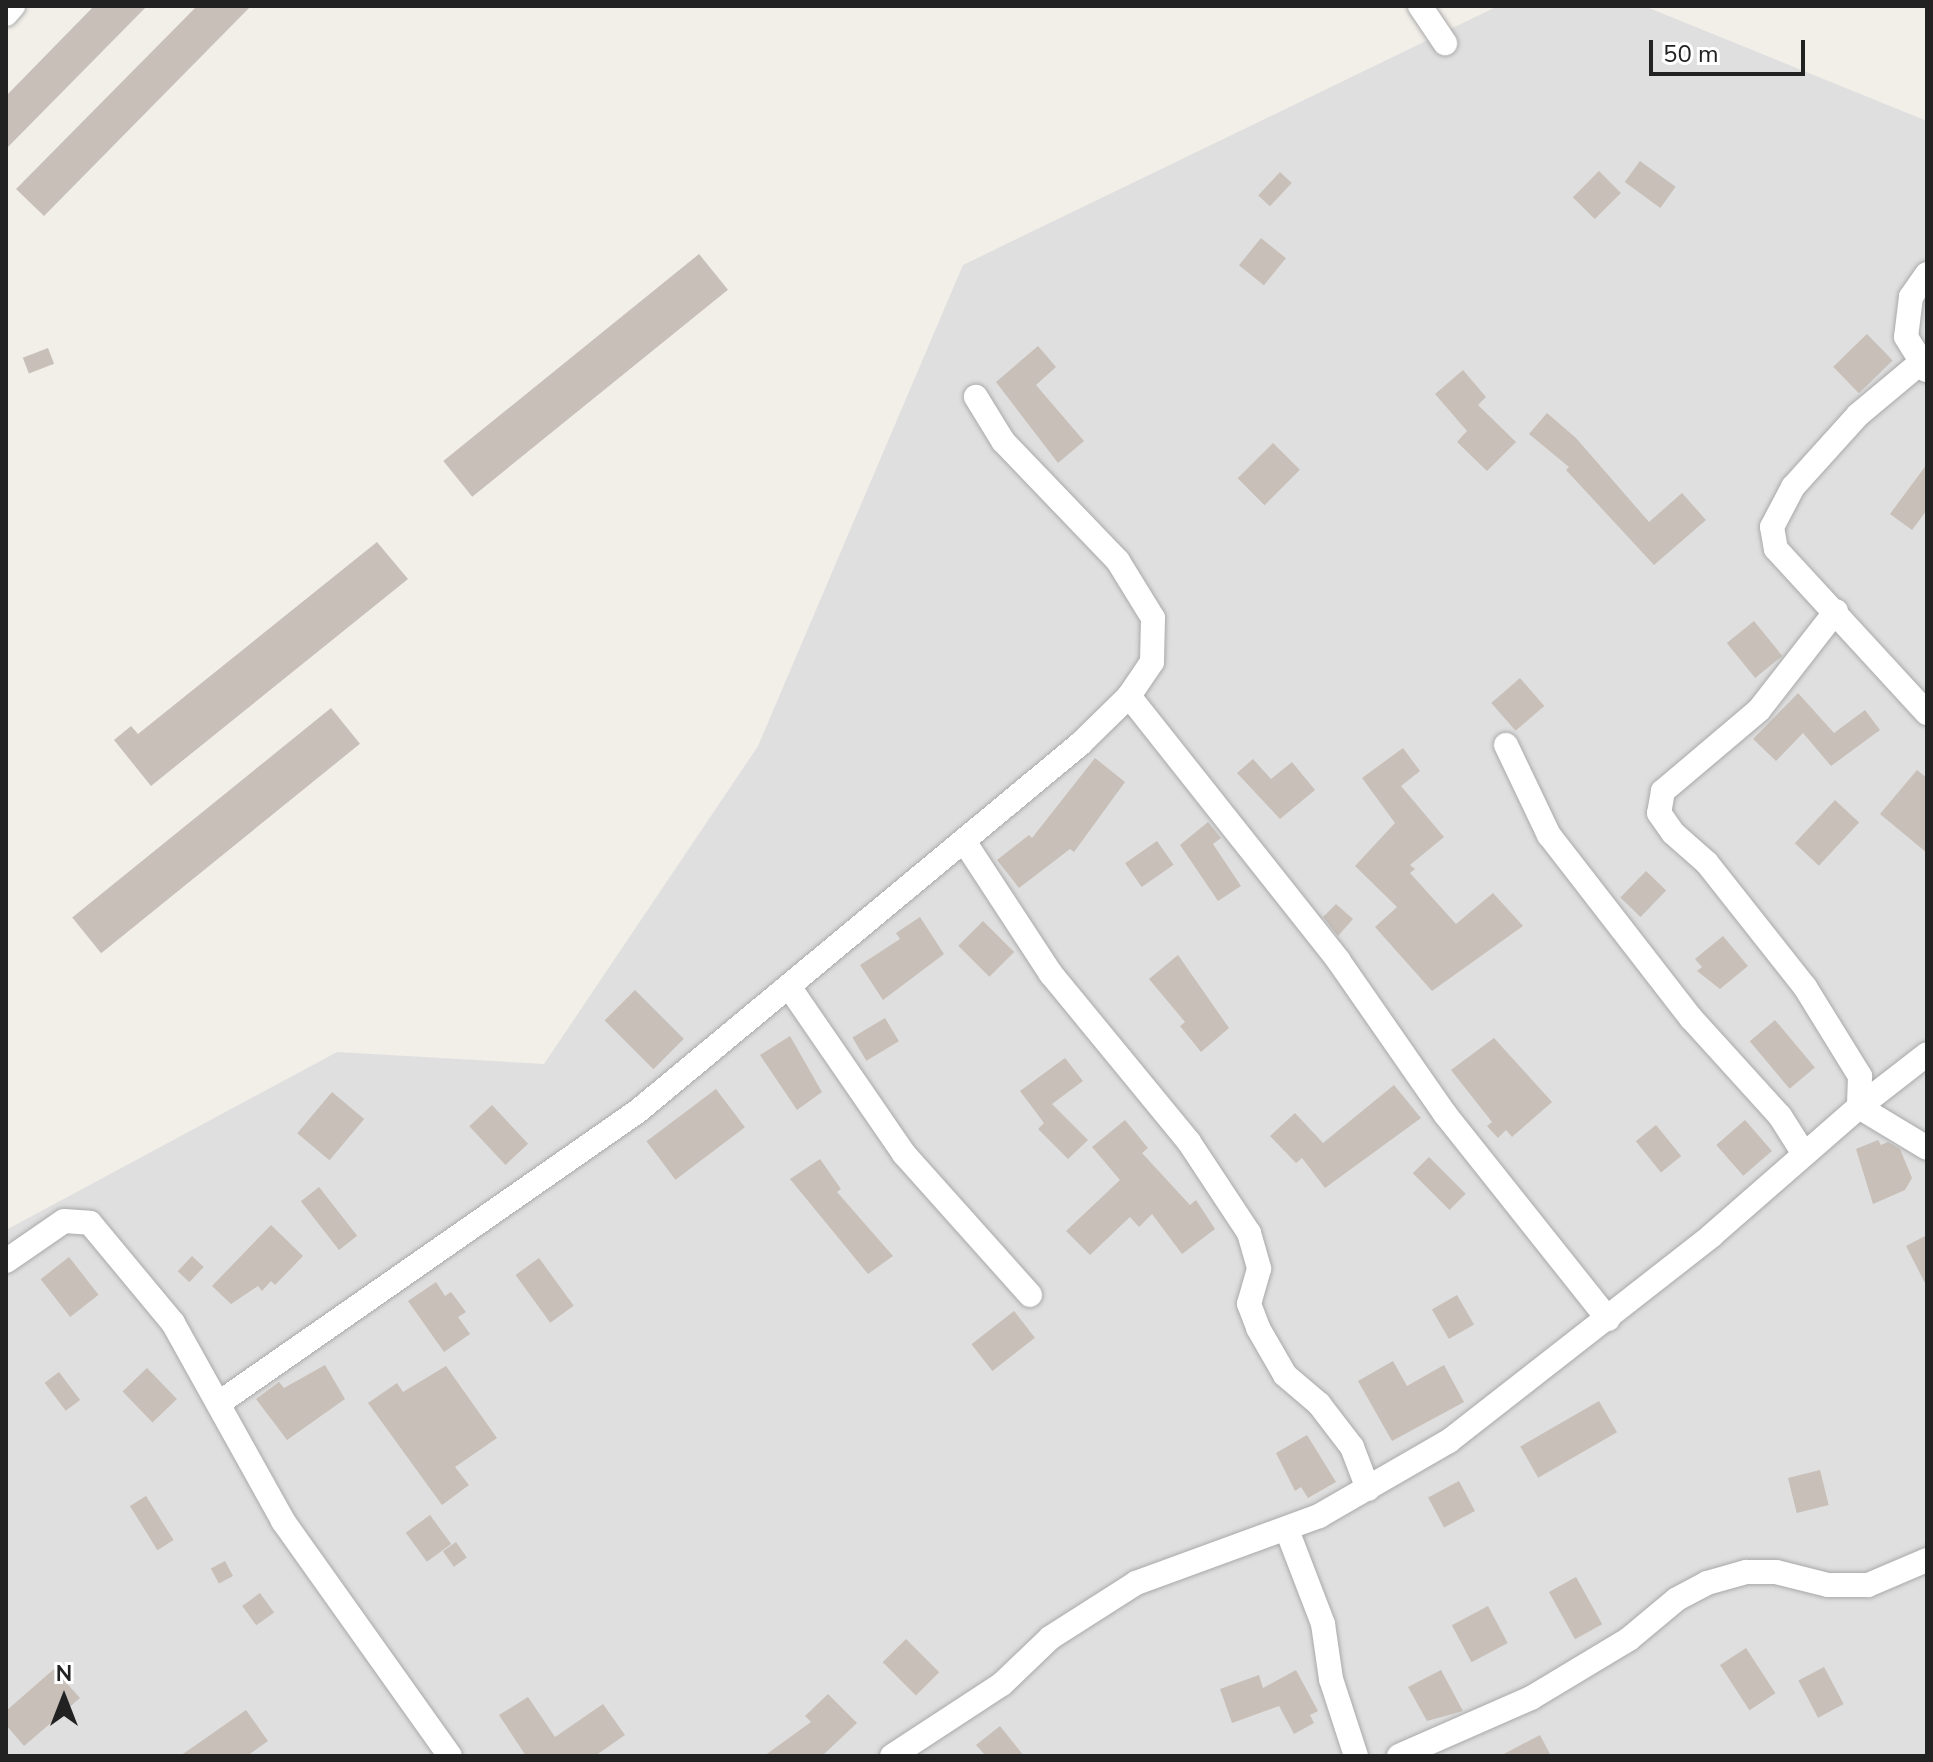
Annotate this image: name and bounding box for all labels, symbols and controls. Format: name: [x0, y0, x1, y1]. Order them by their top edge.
scale bar: [1653, 24, 1809, 74]
text: 50 m: [1663, 38, 1719, 70]
north arrow: [24, 1658, 104, 1738]
text: N: [56, 1659, 72, 1689]

